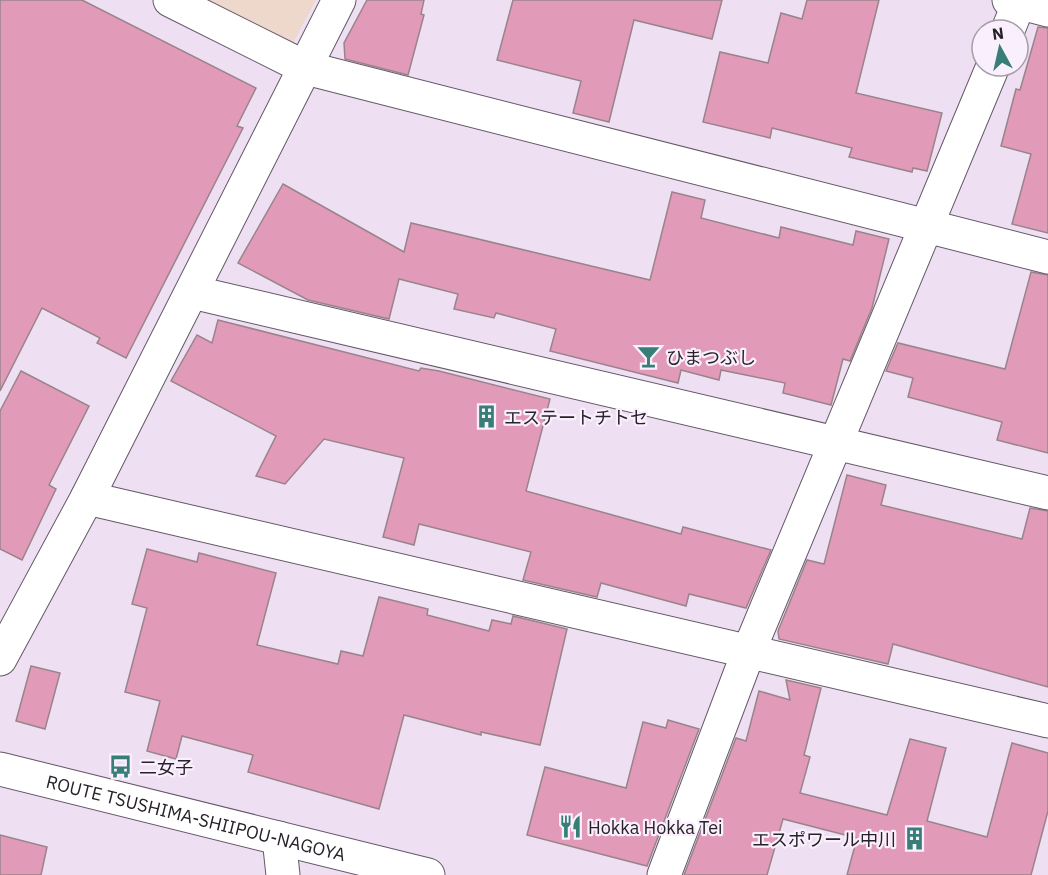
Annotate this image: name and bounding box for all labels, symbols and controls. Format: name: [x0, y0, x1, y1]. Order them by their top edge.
north arrow: [970, 18, 1030, 78]
text: N: [991, 22, 1005, 44]
bar icon: ひまつぶし: [635, 344, 661, 370]
place label: ひまつぶし: [666, 346, 756, 369]
building icon: エステートチトセ: [473, 404, 499, 430]
place label: エステートチトセ: [504, 406, 648, 429]
bus stop icon: 二女子: [108, 754, 134, 780]
place label: 二女子: [139, 756, 193, 779]
street label: ROUTE TSUSHIMA-SHIIPOU-NAGOYA: [44, 769, 349, 866]
restaurant icon: Hokka Hokka Tei: [557, 814, 583, 840]
place label: Hokka Hokka Tei: [588, 816, 723, 839]
building icon: エスポワール中川: [901, 826, 927, 852]
place label: エスポワール中川: [752, 828, 896, 851]

